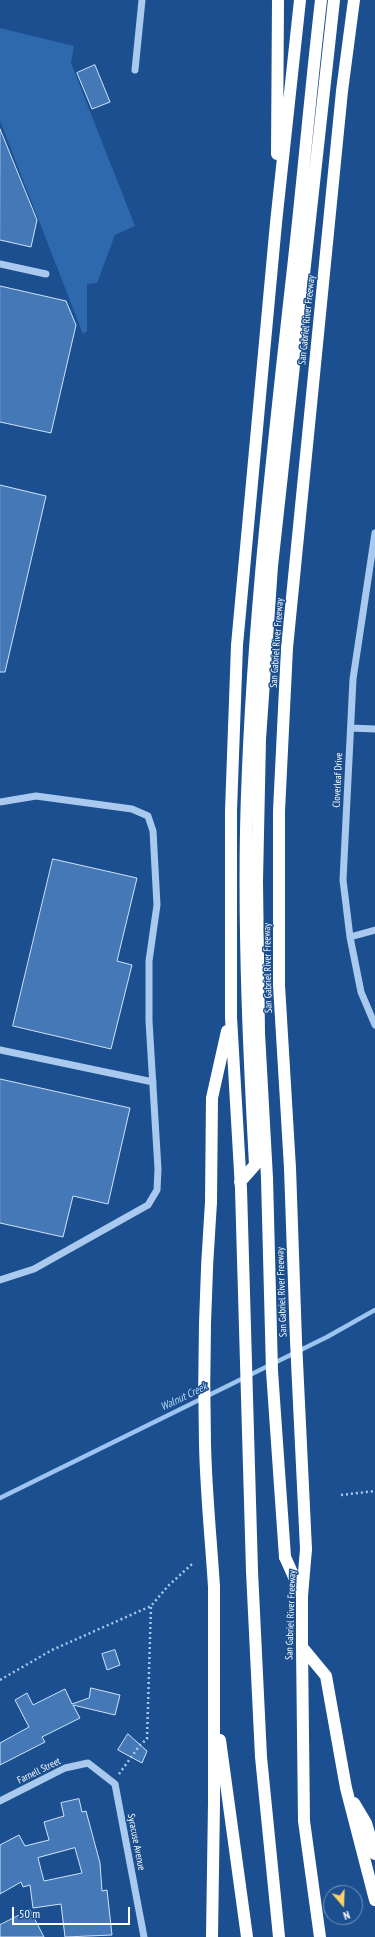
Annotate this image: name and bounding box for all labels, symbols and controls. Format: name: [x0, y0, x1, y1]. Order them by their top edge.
street label: San Gabriel River Freeway: [296, 275, 318, 365]
street label: San Gabriel River Freeway: [268, 598, 286, 688]
street label: Cloverleaf Drive: [331, 752, 345, 808]
street label: San Gabriel River Freeway: [261, 923, 275, 1013]
street label: San Gabriel River Freeway: [274, 1247, 290, 1337]
water label: Walnut Creek: [159, 1380, 209, 1414]
street label: San Gabriel River Freeway: [283, 1570, 299, 1660]
street label: Farnell Street: [15, 1755, 63, 1787]
street label: Syracuse Avenue: [125, 1813, 147, 1871]
north arrow: [323, 1885, 363, 1925]
scale bar: [14, 1899, 132, 1925]
text: 50 m: [19, 1906, 40, 1921]
text: N: [341, 1908, 352, 1923]

